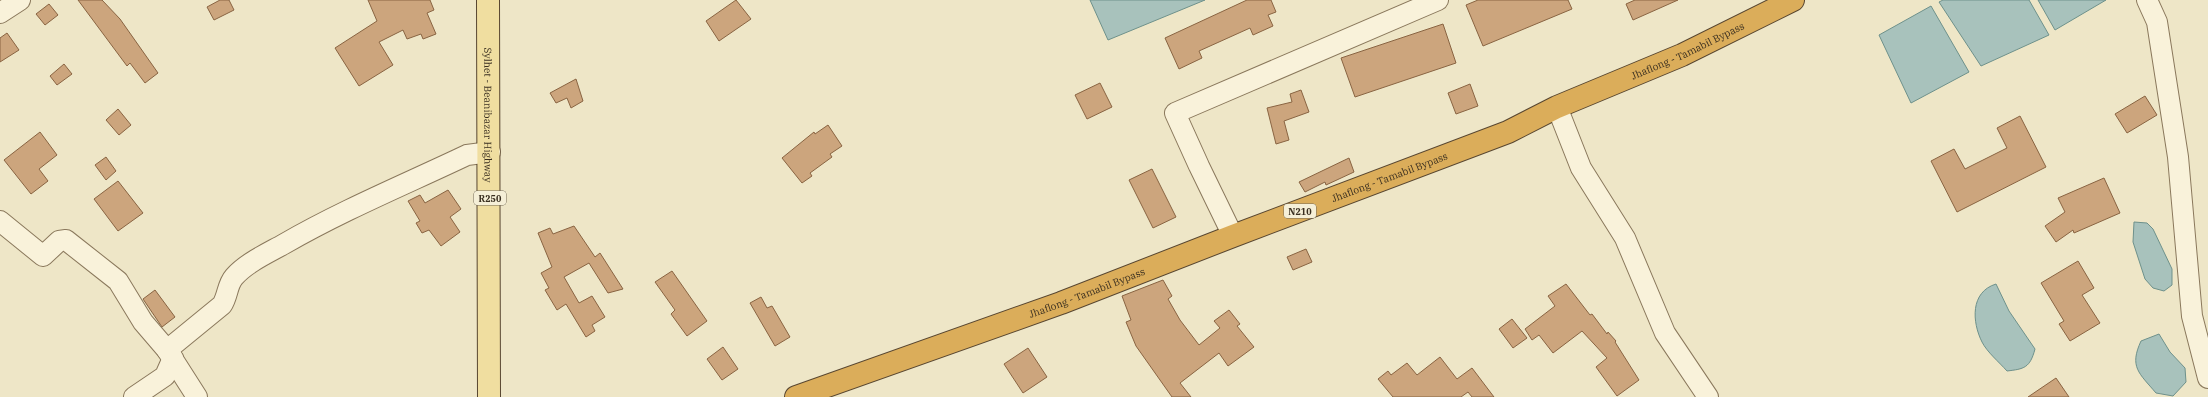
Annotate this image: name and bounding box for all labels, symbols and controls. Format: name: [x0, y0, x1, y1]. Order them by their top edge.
street label: Jhaflong - Tamabil Bypass: [1629, 19, 1746, 82]
street label: Sylhet - Beanibazar Highway: [482, 47, 495, 183]
street label: Jhaflong - Tamabil Bypass: [1330, 149, 1449, 205]
road number: R250: [474, 191, 506, 205]
road number: N210: [1284, 204, 1316, 218]
street label: Jhaflong - Tamabil Bypass: [1027, 264, 1147, 320]

